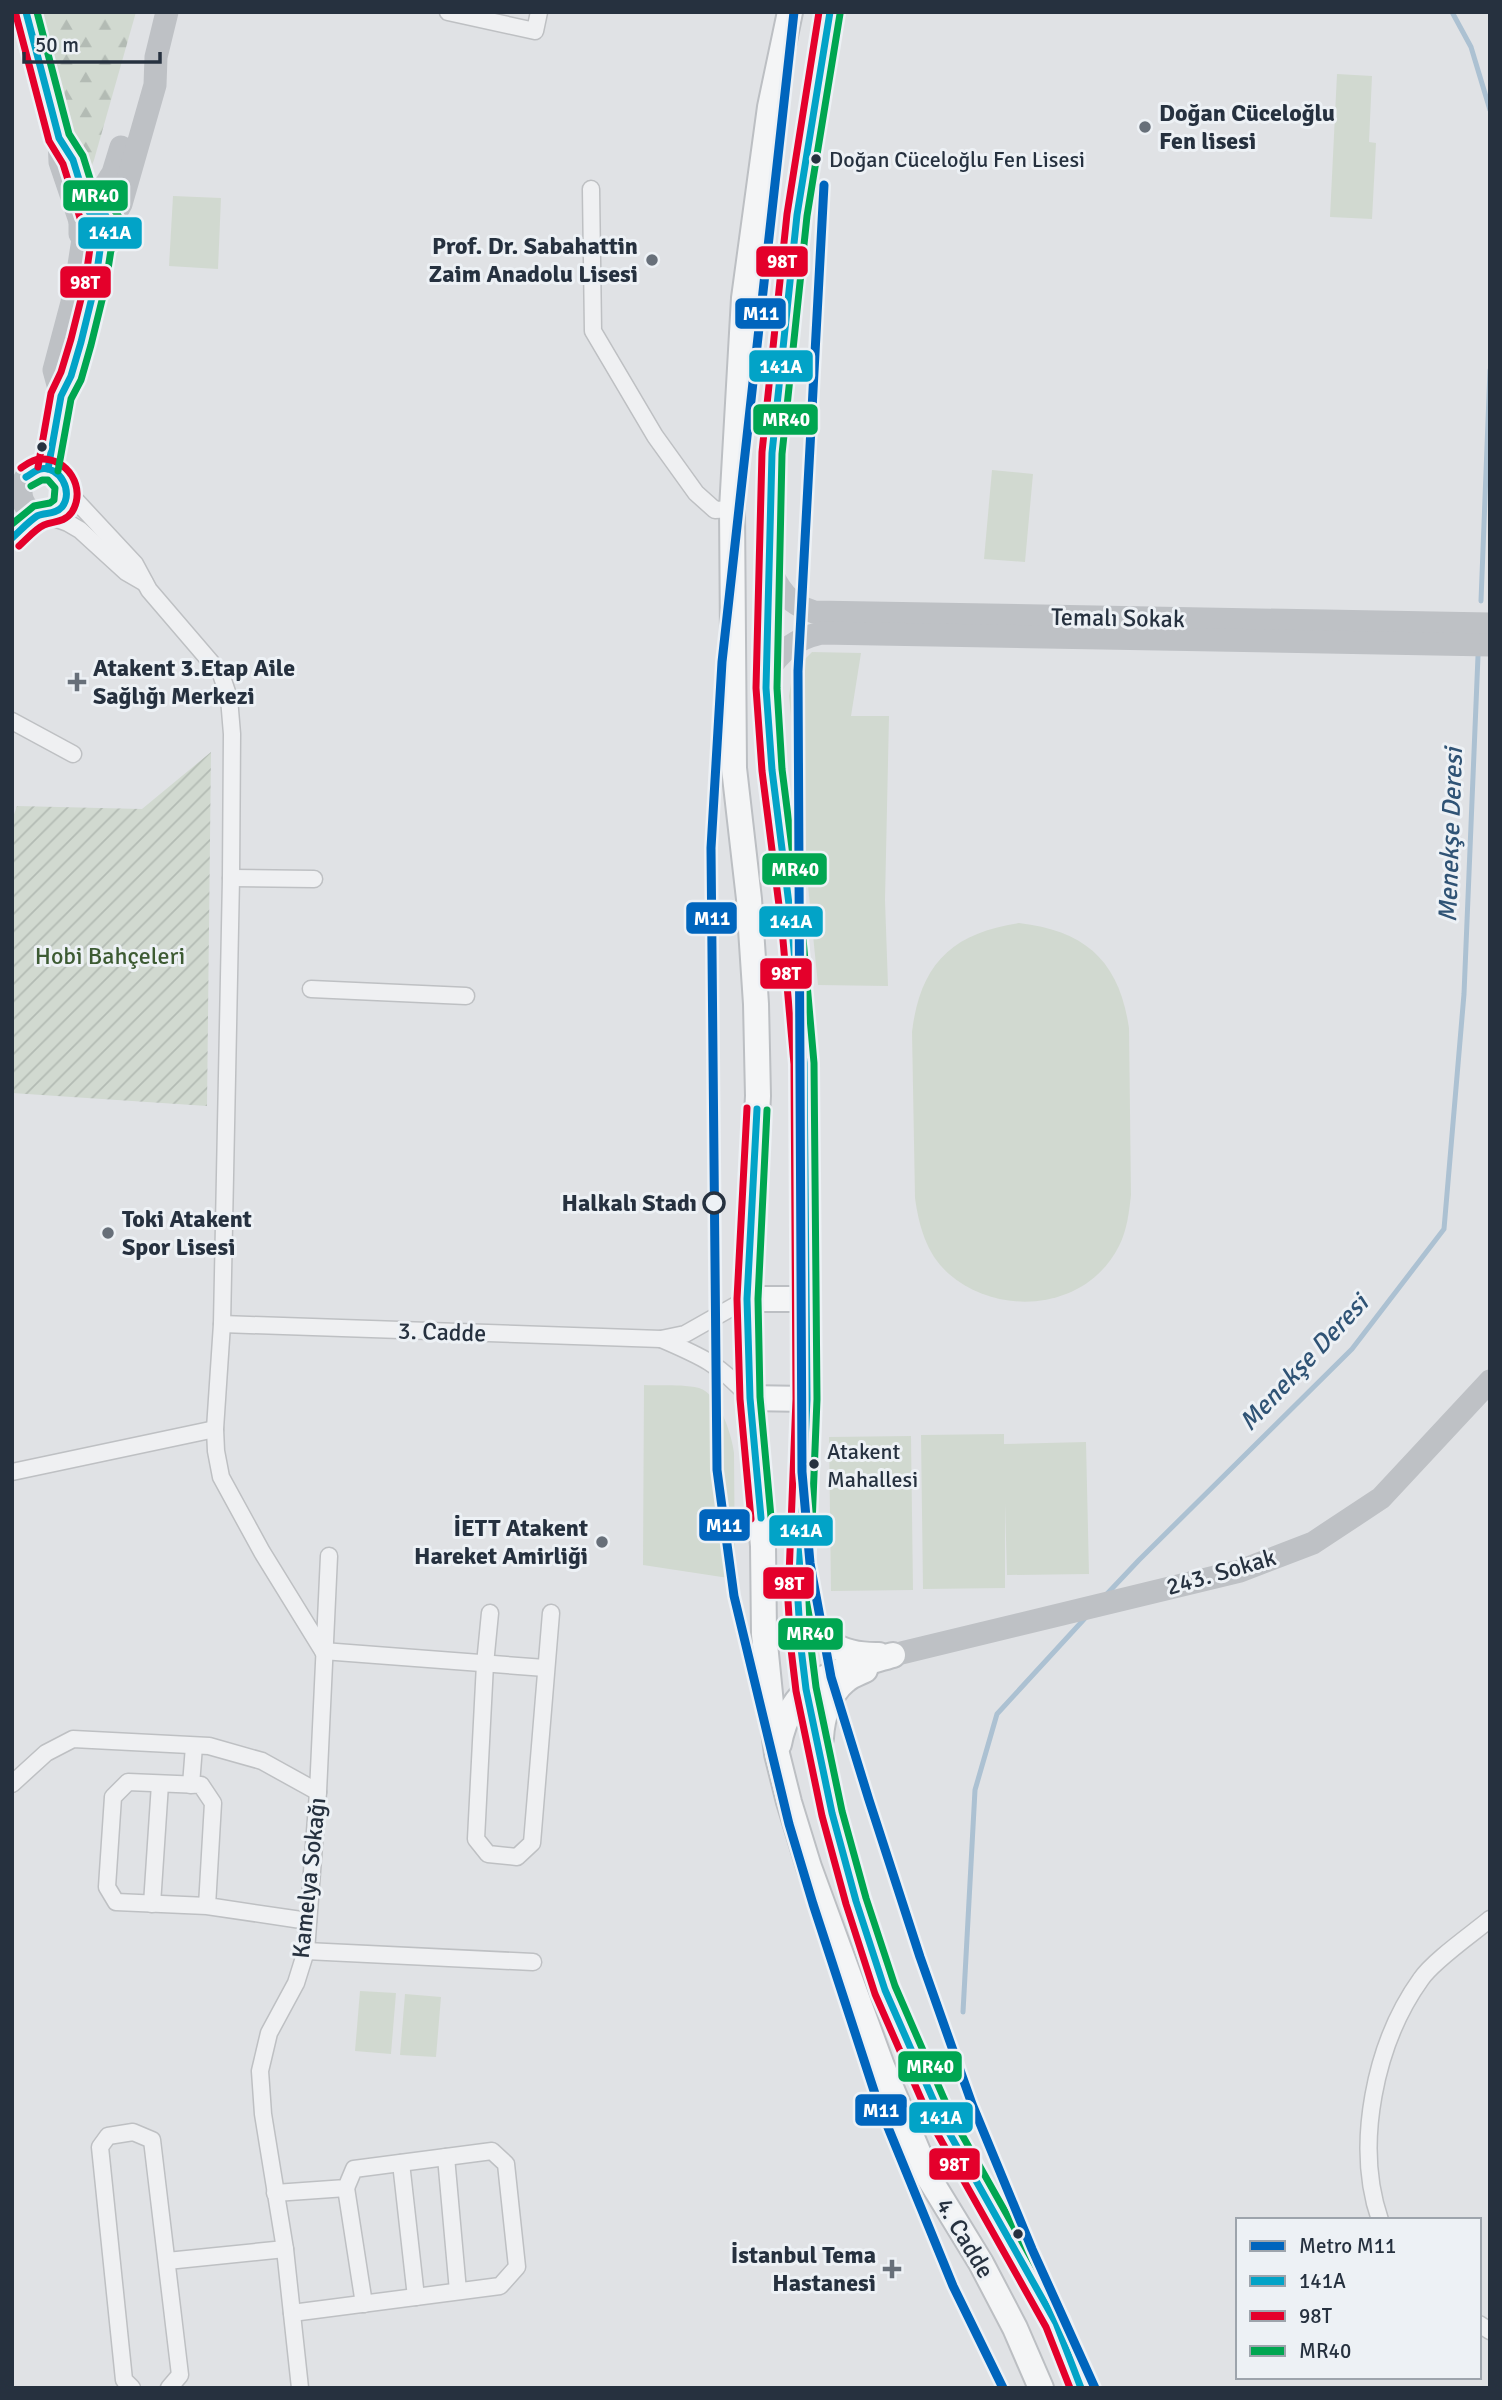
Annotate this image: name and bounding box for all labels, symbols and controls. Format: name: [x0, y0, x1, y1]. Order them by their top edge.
scale bar: [24, 21, 161, 65]
text: 50 m: [35, 32, 79, 58]
place label: Doğan Cüceloğlu Fen lisesi: [1159, 98, 1335, 156]
marker: Doğan Cüceloğlu Fen lisesi: [1137, 119, 1153, 135]
place label: Doğan Cüceloğlu Fen Lisesi: [829, 146, 1085, 173]
marker: Doğan Cüceloğlu Fen Lisesi: [809, 152, 823, 166]
line badge: MR40: [62, 179, 129, 212]
text: MR40: [71, 184, 119, 208]
line badge: 141A: [77, 216, 143, 250]
text: 141A: [89, 221, 131, 245]
place label: Prof. Dr. Sabahattin Zaim Anadolu Lisesi: [429, 231, 638, 289]
line badge: 98T: [755, 245, 809, 278]
text: 98T: [767, 250, 797, 274]
marker: Prof. Dr. Sabahattin Zaim Anadolu Lisesi: [644, 252, 660, 268]
line badge: 98T: [59, 265, 112, 299]
text: 98T: [70, 271, 100, 295]
line badge: M11: [734, 297, 787, 330]
text: M11: [743, 302, 779, 326]
line badge: 141A: [748, 349, 814, 383]
text: 141A: [760, 355, 802, 379]
line badge: MR40: [752, 403, 819, 436]
text: MR40: [762, 408, 810, 432]
unlabelled marker: [35, 440, 49, 454]
street label: Temalı Sokak: [1051, 602, 1185, 634]
place label: Atakent 3.Etap Aile Sağlığı Merkezi: [93, 653, 295, 711]
marker: Atakent 3.Etap Aile Sağlığı Merkezi: [67, 672, 87, 692]
water label: Menekşe Deresi: [1432, 744, 1470, 923]
line badge: MR40: [761, 852, 828, 886]
text: MR40: [771, 858, 819, 882]
line badge: M11: [685, 901, 738, 935]
line badge: 141A: [758, 905, 824, 938]
text: M11: [694, 907, 730, 931]
text: 141A: [770, 910, 812, 934]
park label: Hobi Bahçeleri: [35, 941, 185, 971]
line badge: 98T: [759, 957, 813, 990]
text: 98T: [771, 962, 801, 986]
place label: Halkalı Stadı: [562, 1188, 697, 1218]
marker: Halkalı Stadı: [703, 1192, 725, 1214]
place label: Toki Atakent Spor Lisesi: [122, 1204, 252, 1262]
marker: Toki Atakent Spor Lisesi: [100, 1225, 116, 1241]
water label: Menekşe Deresi: [1233, 1286, 1377, 1438]
street label: 3. Cadde: [397, 1315, 487, 1349]
place label: Atakent Mahallesi: [827, 1438, 918, 1493]
marker: Atakent Mahallesi: [807, 1457, 821, 1471]
line badge: M11: [698, 1508, 751, 1542]
place label: İETT Atakent Hareket Amirliği: [414, 1513, 588, 1571]
text: M11: [706, 1514, 742, 1538]
line badge: 141A: [768, 1514, 834, 1547]
text: 141A: [780, 1519, 822, 1543]
marker: İETT Atakent Hareket Amirliği: [594, 1534, 610, 1550]
street label: 243. Sokak: [1163, 1542, 1279, 1602]
line badge: 98T: [762, 1566, 815, 1600]
text: 98T: [774, 1572, 804, 1596]
line badge: MR40: [777, 1617, 844, 1651]
text: MR40: [786, 1622, 834, 1646]
street label: Kamelya Sokağı: [286, 1796, 332, 1960]
line badge: MR40: [897, 2050, 963, 2083]
text: MR40: [906, 2055, 954, 2079]
line badge: M11: [854, 2093, 908, 2127]
text: M11: [863, 2099, 899, 2123]
line badge: 141A: [908, 2101, 974, 2134]
text: 141A: [920, 2106, 962, 2130]
line badge: 98T: [928, 2147, 981, 2181]
text: 98T: [939, 2153, 969, 2177]
street label: 4. Cadde: [929, 2192, 1001, 2284]
legend: [1236, 2218, 1481, 2379]
unlabelled marker: [1011, 2227, 1025, 2241]
text: Metro M11: [1299, 2233, 1396, 2259]
place label: İstanbul Tema Hastanesi: [731, 2240, 876, 2298]
marker: İstanbul Tema Hastanesi: [882, 2259, 902, 2279]
text: 141A: [1299, 2268, 1346, 2294]
text: 98T: [1299, 2303, 1333, 2329]
text: MR40: [1299, 2338, 1351, 2364]

